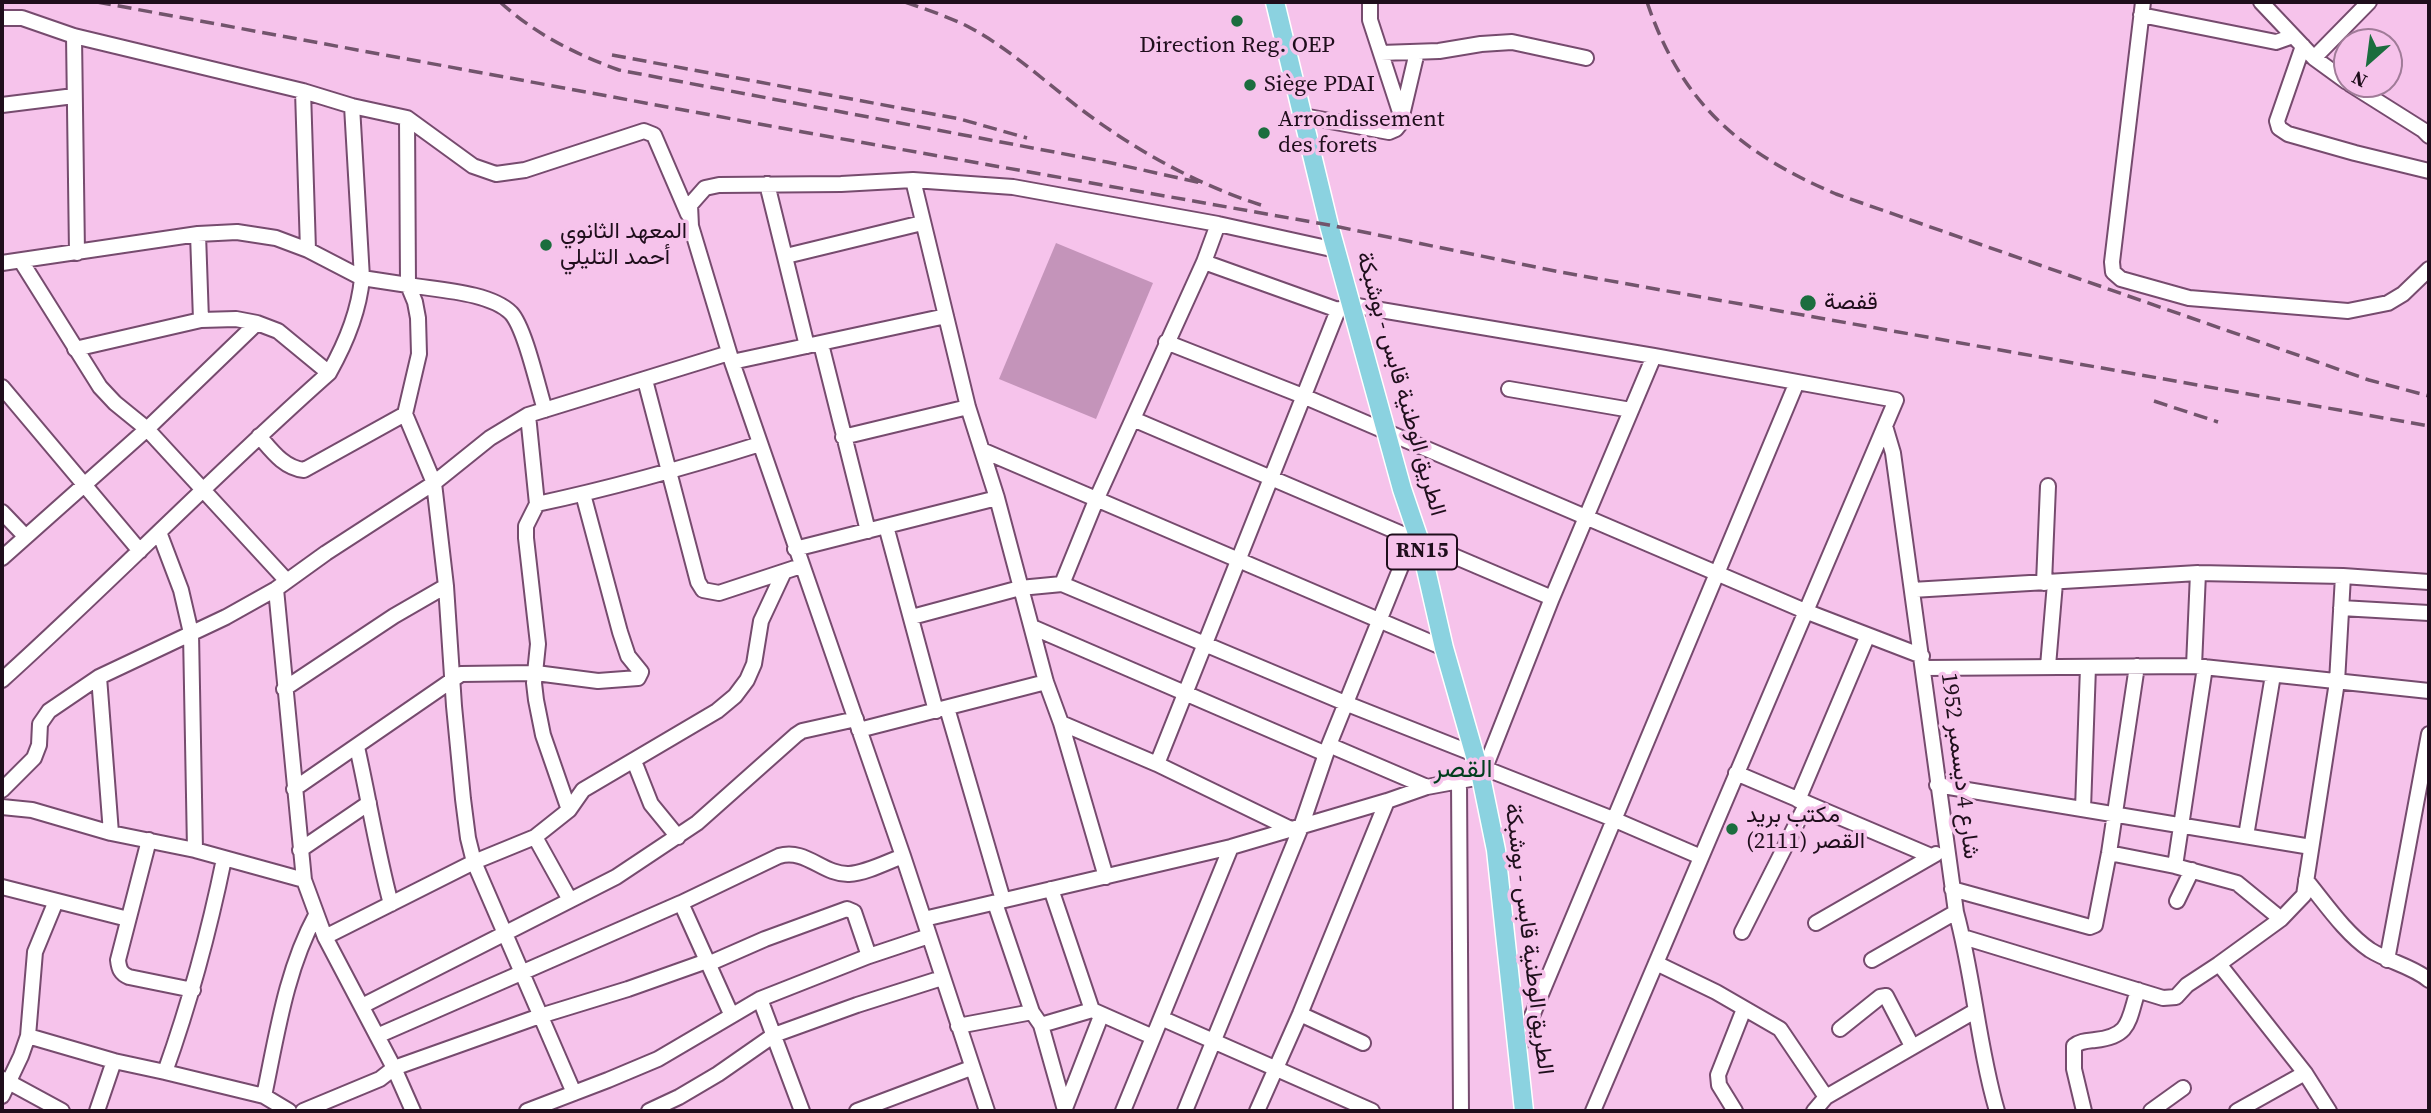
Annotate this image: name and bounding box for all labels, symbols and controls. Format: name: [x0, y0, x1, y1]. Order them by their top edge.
marker: Direction Reg. OEP: [1229, 13, 1245, 29]
north arrow: [2333, 28, 2403, 98]
place label: Direction Reg. OEP: [1139, 32, 1335, 60]
text: N: [2347, 65, 2371, 95]
place label: Siège PDAI: [1264, 71, 1375, 99]
marker: Siège PDAI: [1242, 77, 1258, 93]
place label: Arrondissement des forets: [1278, 106, 1444, 160]
marker: Arrondissement des forets: [1256, 125, 1272, 141]
place label: المعهد الثانوي أحمد التليلي: [560, 218, 687, 272]
marker: المعهد الثانوي أحمد التليلي: [538, 237, 554, 253]
street label: الطريق الوطنية قابس - بوشبكة: [1349, 249, 1451, 519]
place label: قفصة: [1824, 289, 1878, 317]
marker: قفصة: [1798, 293, 1818, 313]
road number: RN15: [1387, 534, 1457, 570]
street label: شارع 4 ديسمبر 1952: [1934, 671, 1984, 861]
district label: القصر: [1434, 754, 1492, 786]
street label: الطريق الوطنية قابس - بوشبكة: [1498, 802, 1558, 1076]
place label: مكتب بريد القصر (2111): [1746, 802, 1865, 856]
marker: مكتب بريد القصر (2111): [1724, 821, 1740, 837]

